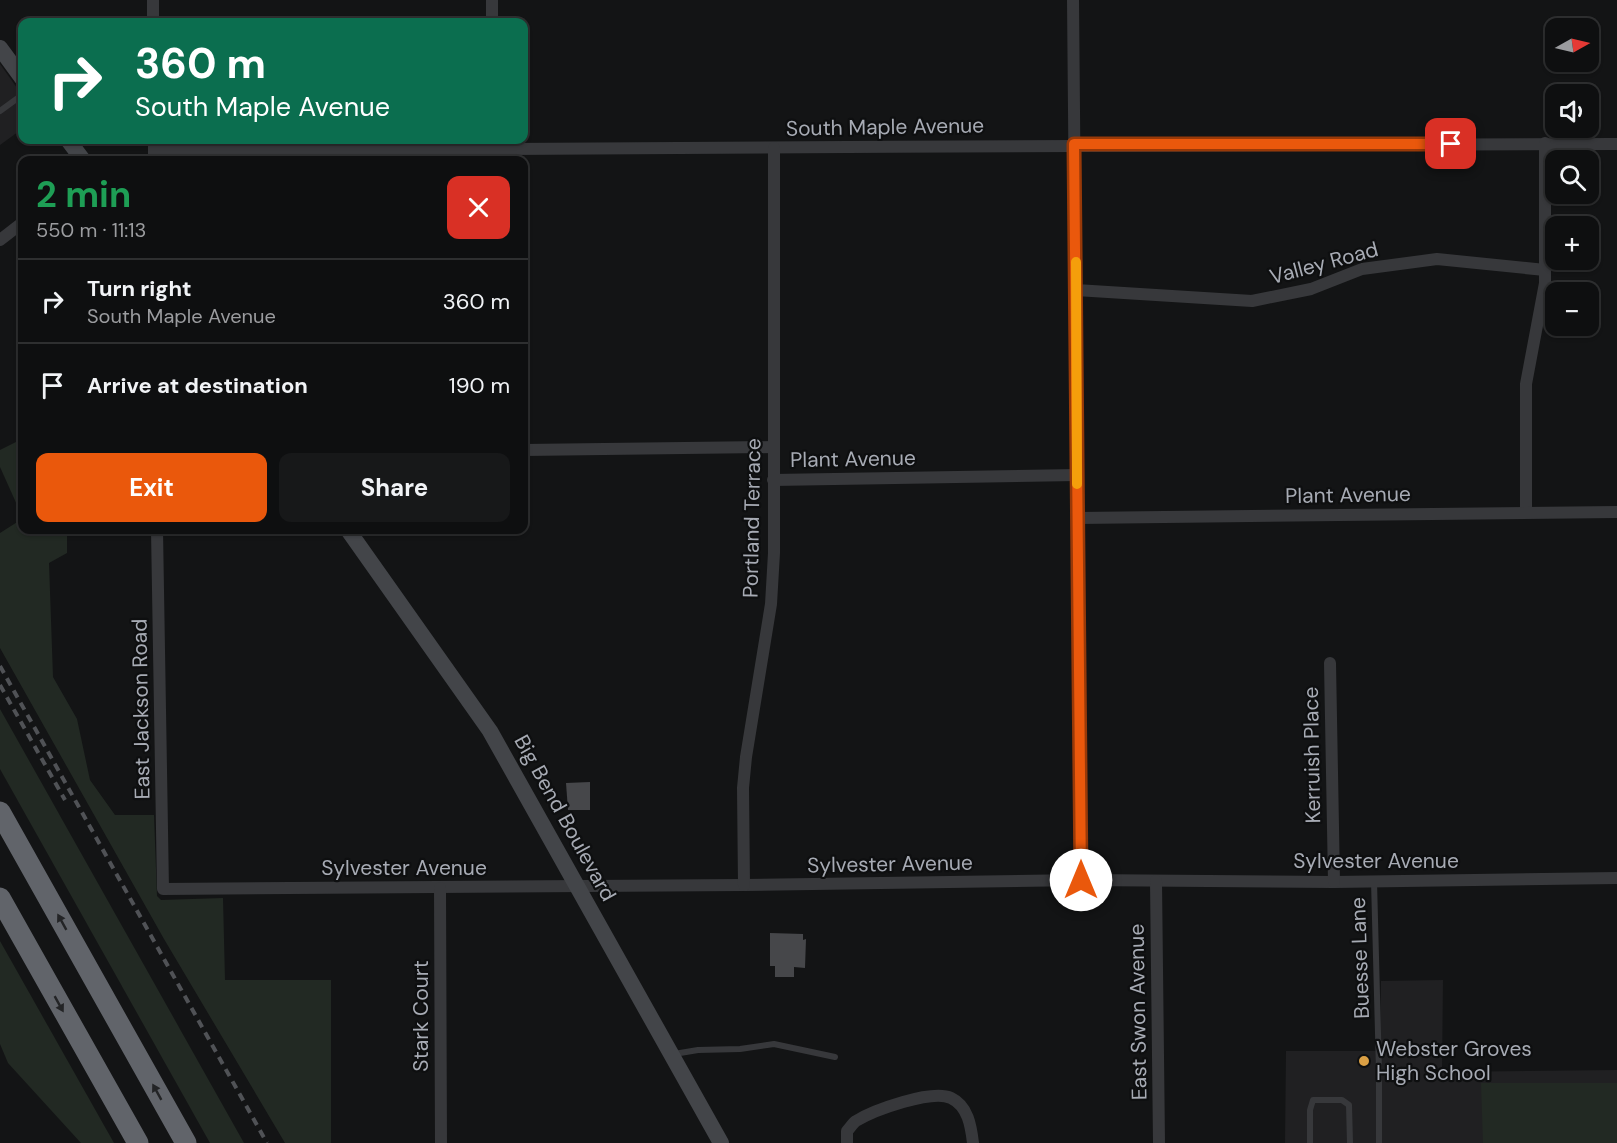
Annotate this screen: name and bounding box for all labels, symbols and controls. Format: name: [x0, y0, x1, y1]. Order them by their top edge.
north arrow: [1545, 18, 1599, 72]
map controls: [1545, 18, 1599, 336]
text: 360 m: [135, 36, 266, 91]
icon: right: [36, 42, 114, 120]
button: sound: [1545, 84, 1599, 138]
text: South Maple Avenue: [135, 89, 390, 124]
street label: South Maple Avenue: [786, 111, 984, 143]
pin: [1425, 118, 1476, 169]
icon: arrive: [1434, 127, 1467, 160]
button: search: [1545, 150, 1599, 204]
text: 2 min: [36, 171, 131, 218]
button: close: [447, 176, 510, 239]
button: +: [1545, 216, 1599, 270]
text: 550 m · 11:13: [36, 217, 146, 243]
street label: Valley Road: [1267, 235, 1381, 291]
text: Turn right: [87, 274, 192, 303]
button: −: [1545, 282, 1599, 336]
icon: right: [36, 285, 69, 318]
text: 360 m: [443, 287, 510, 316]
text: South Maple Avenue: [87, 303, 276, 329]
icon: arrive: [36, 369, 69, 402]
text: Arrive at destination: [87, 371, 308, 400]
text: 190 m: [449, 371, 510, 400]
street label: Portland Terrace: [737, 438, 767, 598]
street label: Plant Avenue: [790, 444, 916, 474]
button: Exit: [36, 453, 267, 522]
button: Share: [279, 453, 510, 522]
street label: Plant Avenue: [1285, 480, 1411, 510]
street label: East Jackson Road: [125, 618, 157, 800]
street label: Kerruish Place: [1297, 686, 1327, 824]
street label: Big Bend Boulevard: [508, 730, 622, 906]
street label: Sylvester Avenue: [1293, 847, 1459, 875]
position arrow: [1049, 848, 1113, 912]
street label: Sylvester Avenue: [807, 849, 973, 879]
street label: Sylvester Avenue: [321, 854, 487, 882]
street label: Buesse Lane: [1344, 897, 1376, 1019]
one-way arrow: [57, 913, 67, 930]
street label: East Swon Avenue: [1122, 923, 1154, 1100]
street label: Stark Court: [407, 960, 435, 1072]
one-way arrow: [54, 995, 64, 1012]
place label: Webster Groves High School: [1376, 1035, 1532, 1087]
marker: Webster Groves High School: [1357, 1054, 1371, 1068]
one-way arrow: [152, 1084, 163, 1100]

